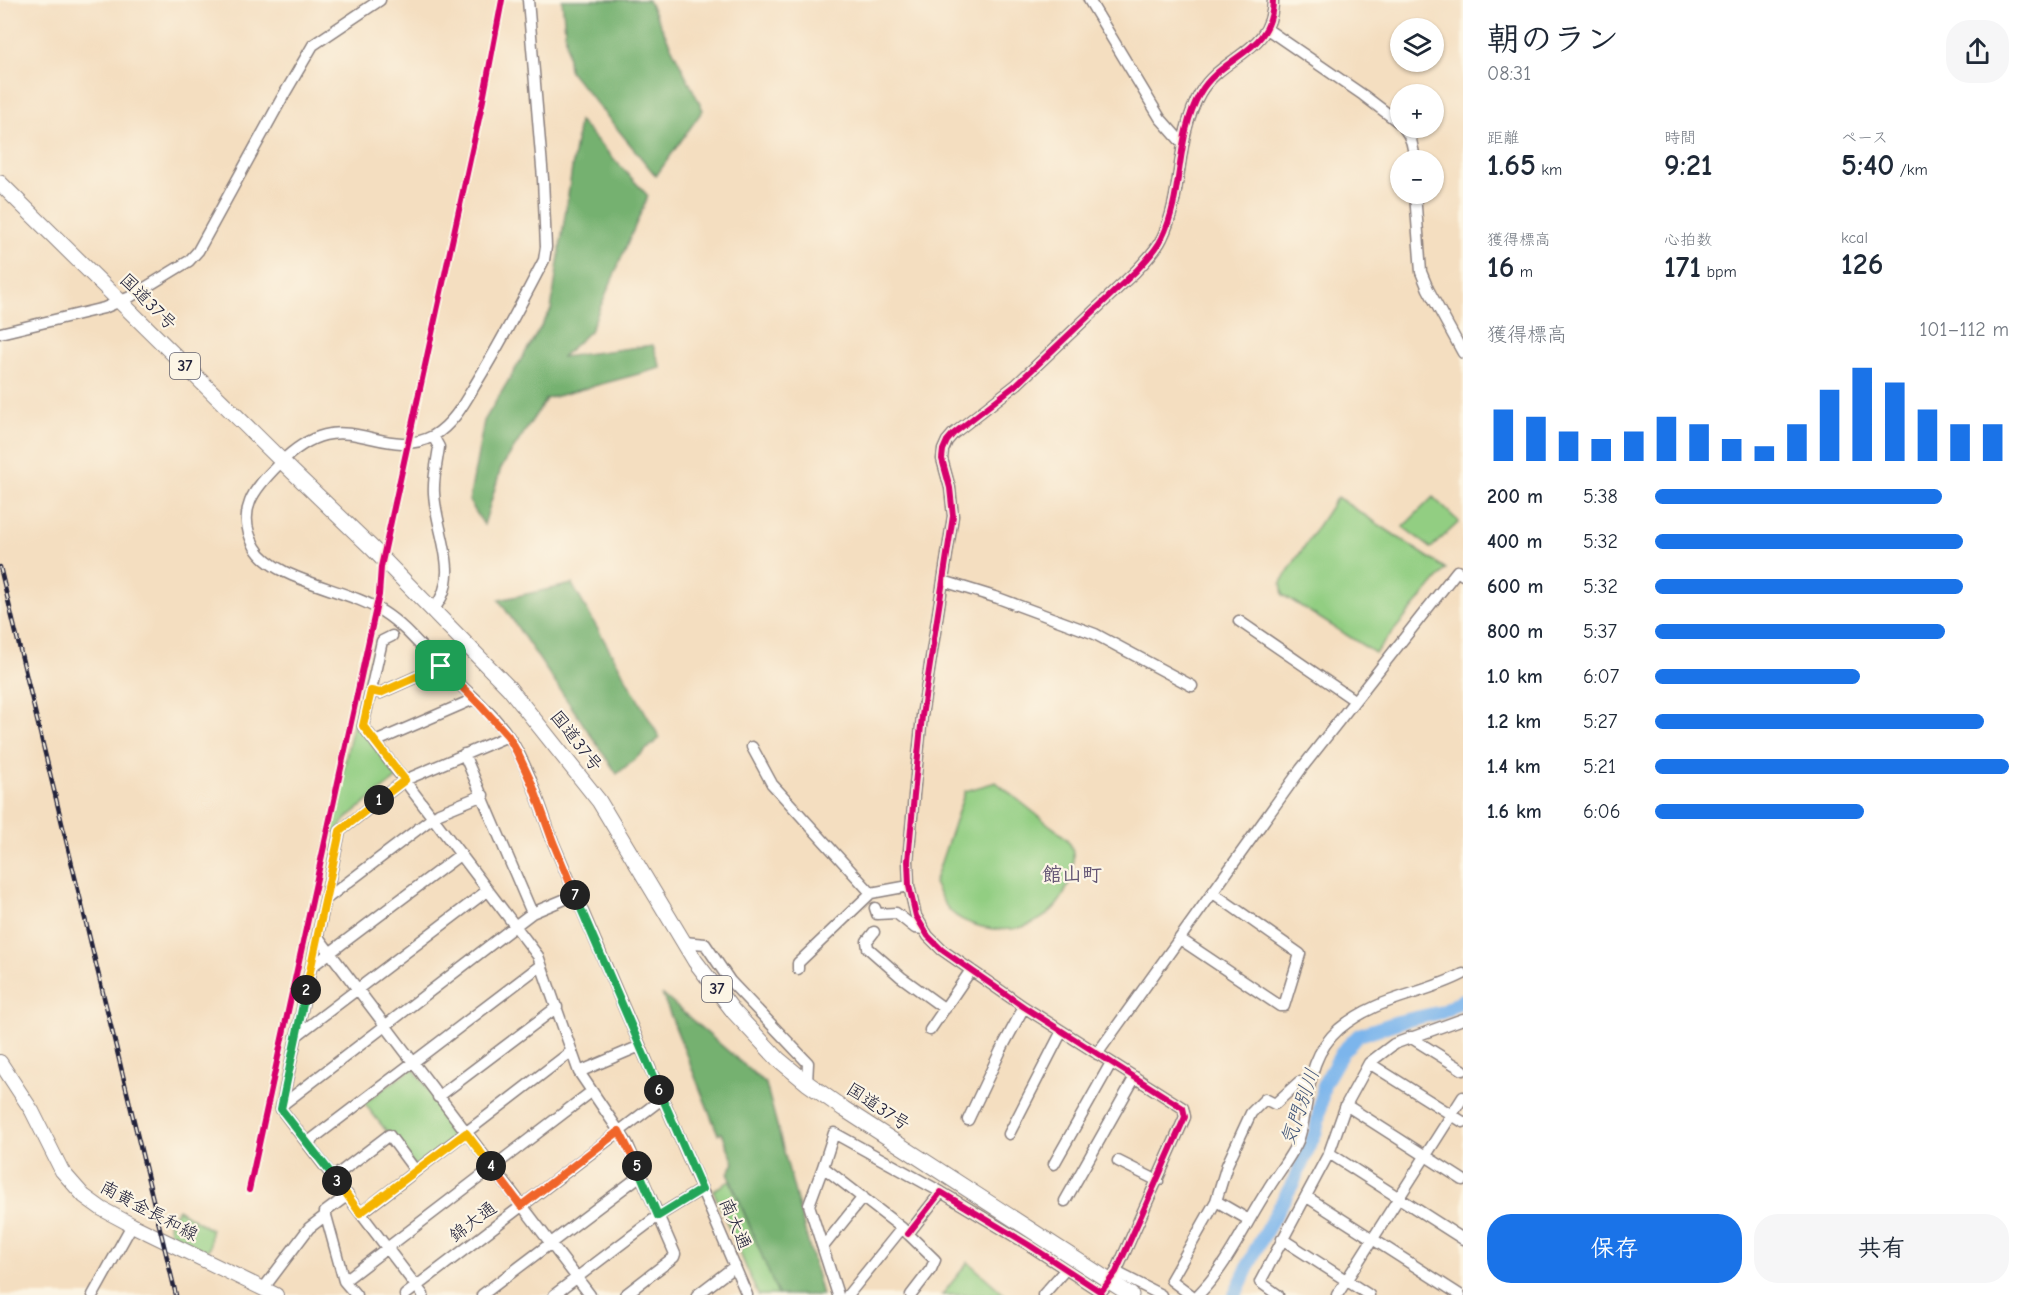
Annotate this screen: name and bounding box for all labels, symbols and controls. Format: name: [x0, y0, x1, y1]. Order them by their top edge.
map controls: [1390, 18, 1444, 204]
button: layers: [1390, 18, 1444, 72]
text: 朝のラン: [1487, 20, 1619, 58]
button: share: [1946, 20, 2009, 83]
text: 08:31: [1487, 62, 1531, 85]
button: +: [1390, 84, 1444, 138]
text: 距離: [1487, 129, 1519, 147]
text: 時間: [1664, 129, 1696, 147]
text: ペース: [1841, 129, 1888, 147]
text: 1.65: [1487, 148, 1536, 183]
text: 9:21: [1664, 148, 1713, 183]
text: 5:40: [1841, 148, 1894, 183]
button: −: [1390, 150, 1444, 204]
text: km: [1536, 161, 1562, 179]
text: /km: [1894, 161, 1928, 179]
text: kcal: [1841, 229, 1868, 247]
text: 獲得標高: [1487, 231, 1551, 249]
text: 心拍数: [1664, 231, 1712, 249]
text: 126: [1841, 247, 1883, 282]
text: 16: [1487, 250, 1514, 285]
text: 171: [1664, 250, 1701, 285]
text: m: [1514, 263, 1533, 281]
text: bpm: [1701, 263, 1737, 281]
street label: 国道37号: [115, 269, 181, 335]
text: 101–112 m: [1919, 318, 2009, 341]
text: 獲得標高: [1487, 323, 1567, 346]
road number: 37: [170, 353, 200, 379]
text: 200 m: [1487, 485, 1543, 508]
text: 5:38: [1583, 485, 1618, 508]
text: 400 m: [1487, 530, 1542, 553]
text: 5:32: [1583, 530, 1618, 553]
text: 600 m: [1487, 575, 1543, 598]
text: 5:32: [1583, 575, 1618, 598]
text: 800 m: [1487, 620, 1543, 643]
text: 5:37: [1583, 620, 1617, 643]
pin: [415, 640, 466, 691]
icon: arrive: [424, 649, 457, 682]
text: 1.0 km: [1487, 665, 1543, 688]
text: 6:07: [1583, 665, 1619, 688]
street label: 国道37号: [546, 706, 606, 776]
text: 1.2 km: [1487, 710, 1541, 733]
text: 5:27: [1583, 710, 1617, 733]
text: 1.4 km: [1487, 755, 1541, 778]
text: 5:21: [1583, 755, 1616, 778]
pin: 1: [364, 785, 394, 815]
text: 1: [376, 791, 382, 809]
text: 1.6 km: [1487, 800, 1542, 823]
text: 6:06: [1583, 800, 1620, 823]
district label: 館山町: [1042, 863, 1102, 886]
pin: 7: [560, 880, 590, 910]
text: 7: [571, 886, 579, 904]
pin: 2: [291, 975, 321, 1005]
road number: 37: [702, 976, 732, 1002]
text: 2: [302, 981, 310, 999]
water label: 気門別川: [1276, 1065, 1324, 1149]
pin: 6: [644, 1075, 674, 1105]
street label: 国道37号: [842, 1079, 914, 1135]
text: 6: [655, 1081, 663, 1099]
pin: 4: [476, 1151, 506, 1181]
pin: 5: [622, 1151, 652, 1181]
text: 4: [487, 1157, 495, 1175]
text: 5: [633, 1157, 641, 1175]
pin: 3: [322, 1166, 352, 1196]
text: 3: [333, 1172, 341, 1190]
street label: 南黄金長和線: [96, 1176, 202, 1246]
street label: 南大通: [715, 1195, 755, 1253]
street label: 錦大通: [445, 1197, 501, 1247]
button: 保存: [1487, 1214, 1742, 1283]
button: 共有: [1754, 1214, 2009, 1283]

